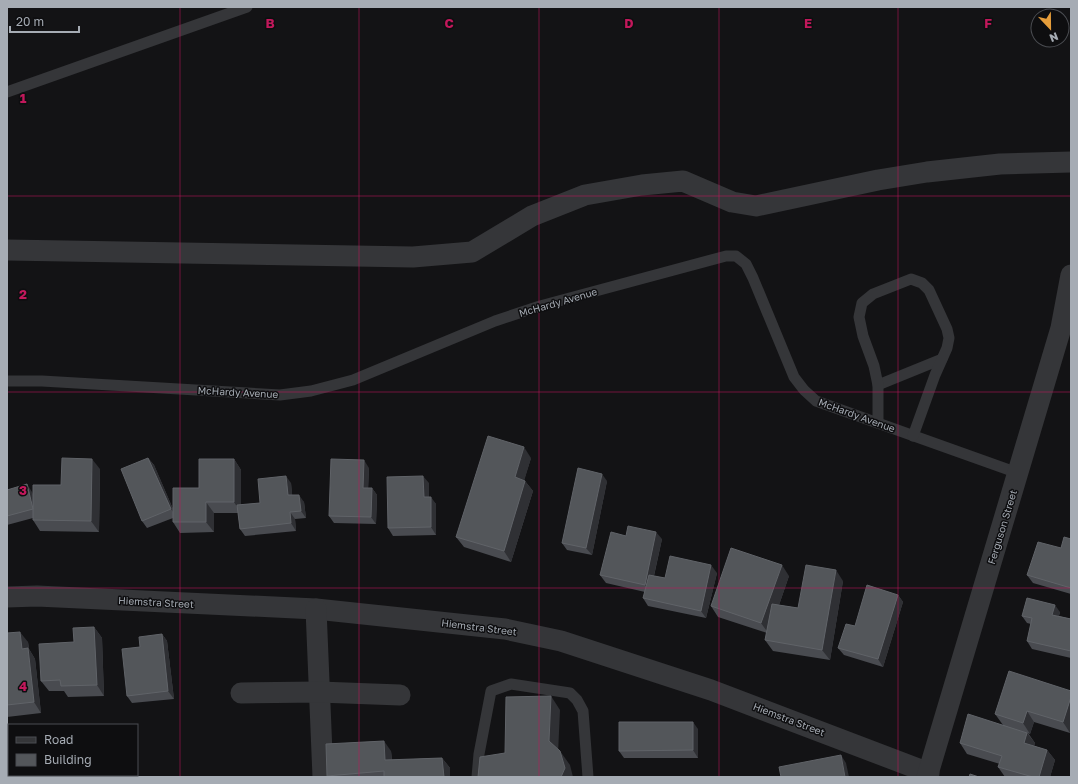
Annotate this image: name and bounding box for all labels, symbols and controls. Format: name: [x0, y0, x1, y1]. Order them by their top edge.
scale bar: [10, 8, 79, 34]
north arrow: [1030, 8, 1070, 48]
text: 20 m: [16, 14, 44, 29]
text: B: [265, 15, 275, 31]
text: C: [444, 15, 454, 31]
text: D: [624, 15, 634, 31]
text: E: [804, 15, 812, 31]
text: F: [984, 15, 992, 31]
text: N: [1048, 30, 1060, 45]
text: 1: [20, 90, 27, 106]
street label: McHardy Avenue: [518, 285, 599, 319]
text: 2: [19, 286, 27, 302]
street label: McHardy Avenue: [197, 384, 279, 400]
street label: McHardy Avenue: [817, 396, 897, 434]
text: 3: [19, 482, 27, 498]
street label: Ferguson Street: [985, 488, 1019, 566]
street label: Hiemstra Street: [118, 594, 194, 610]
street label: Hiemstra Street: [441, 616, 517, 638]
text: 4: [19, 678, 27, 694]
street label: Hiemstra Street: [751, 700, 827, 738]
legend: [8, 724, 138, 776]
text: Road: [44, 732, 73, 747]
text: Building: [44, 752, 92, 767]

